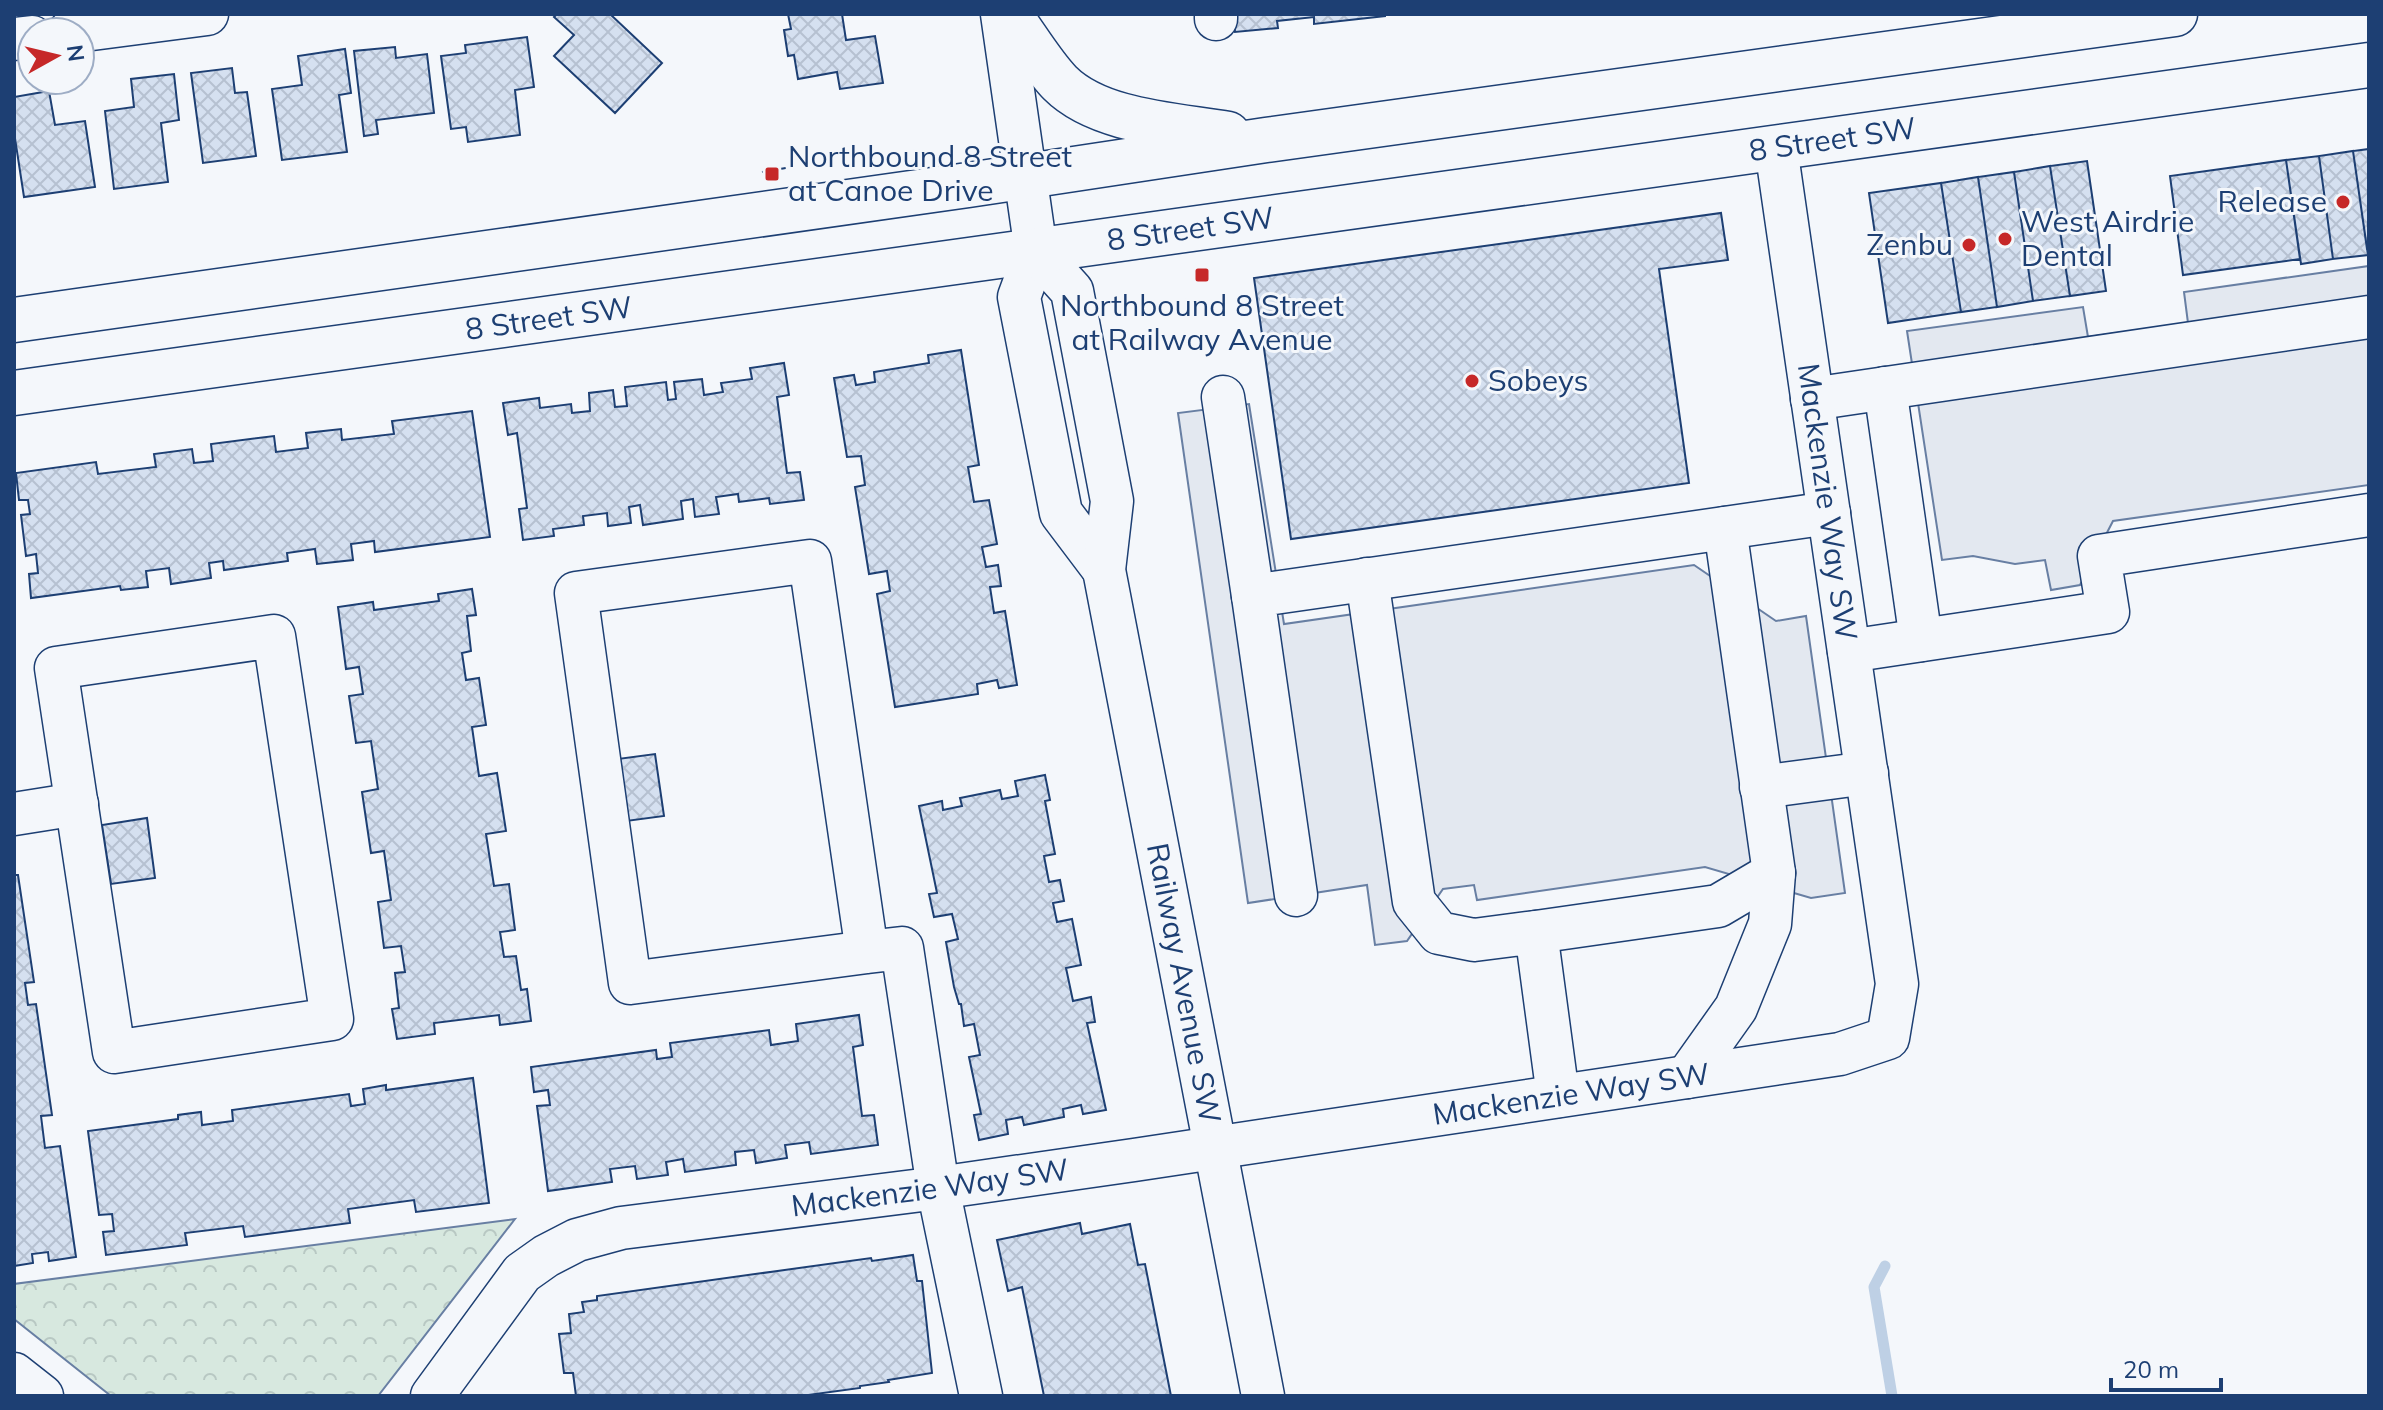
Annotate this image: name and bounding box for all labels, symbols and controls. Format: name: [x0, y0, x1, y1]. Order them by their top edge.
north arrow: [16, 16, 96, 96]
text: N: [61, 43, 91, 63]
street label: 8 Street SW: [1746, 108, 1918, 169]
place label: Northbound 8 Street at Canoe Drive: [788, 137, 1072, 209]
marker: Northbound 8 Street at Canoe Drive: [763, 165, 781, 183]
place label: Release: [2218, 182, 2327, 220]
marker: Release: [2334, 193, 2352, 211]
street label: 8 Street SW: [1104, 198, 1277, 259]
place label: West Airdrie Dental: [2021, 202, 2194, 274]
place label: Zenbu: [1866, 225, 1953, 263]
marker: West Airdrie Dental: [1996, 230, 2014, 248]
marker: Zenbu: [1960, 236, 1978, 254]
marker: Northbound 8 Street at Railway Avenue: [1193, 266, 1211, 284]
place label: Northbound 8 Street at Railway Avenue: [1060, 286, 1344, 358]
street label: 8 Street SW: [463, 287, 635, 348]
place label: Sobeys: [1488, 361, 1588, 399]
street label: Mackenzie Way SW: [1790, 361, 1866, 643]
marker: Sobeys: [1463, 372, 1481, 390]
street label: Railway Avenue SW: [1139, 840, 1230, 1126]
street label: Mackenzie Way SW: [1430, 1054, 1712, 1133]
street label: Mackenzie Way SW: [789, 1150, 1071, 1224]
scale bar: [2111, 1342, 2221, 1392]
text: 20 m: [2123, 1354, 2179, 1384]

